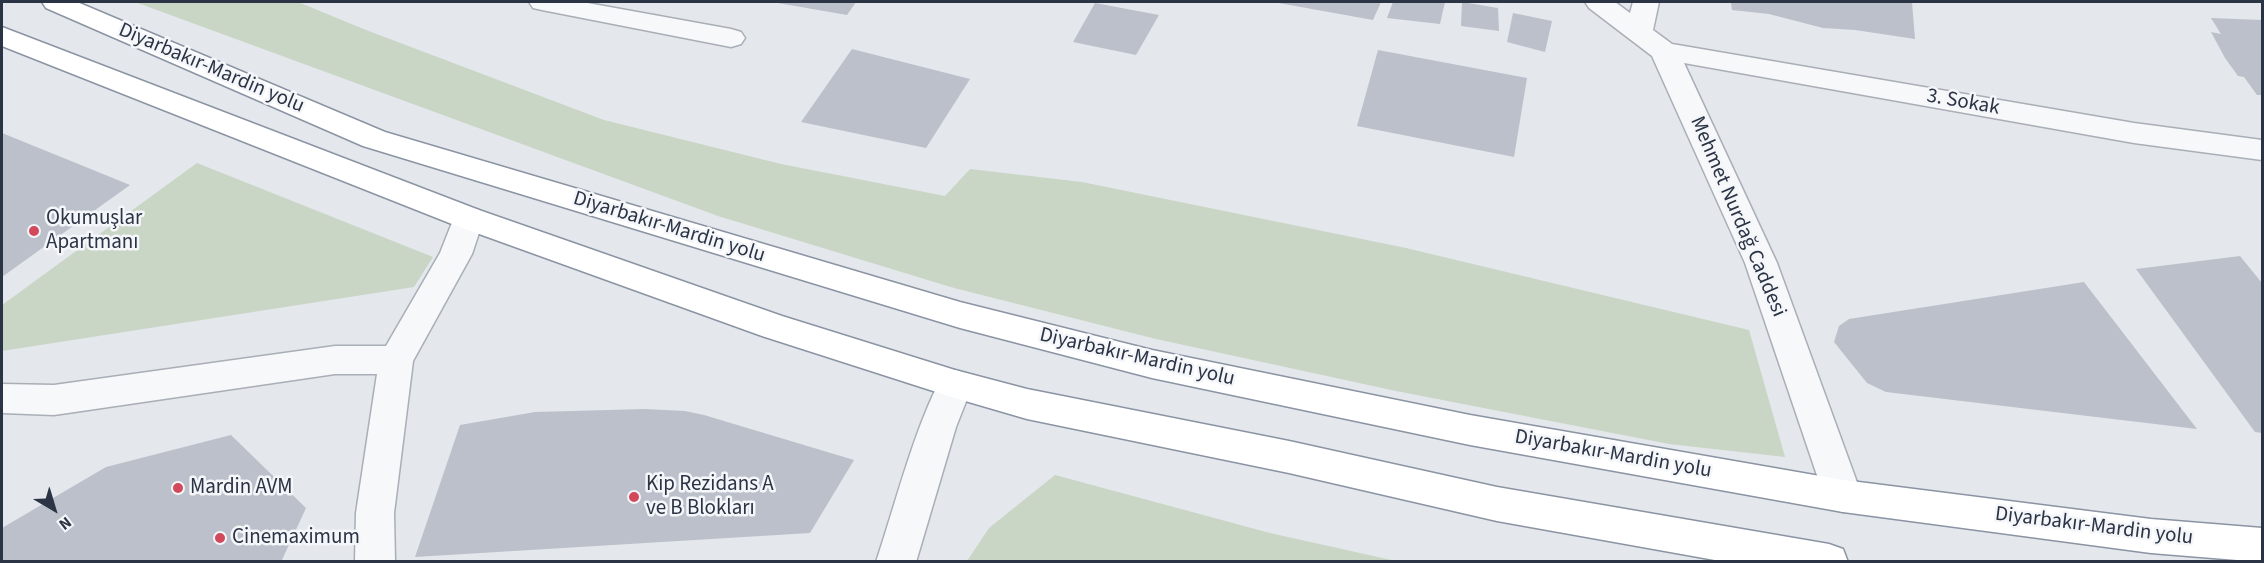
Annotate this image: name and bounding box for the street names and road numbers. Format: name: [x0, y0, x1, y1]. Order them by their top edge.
street label: Diyarbakır-Mardin yolu: [114, 18, 308, 120]
street label: 3. Sokak: [1925, 84, 2001, 122]
street label: Mehmet Nurdağ Caddesi: [1683, 113, 1791, 321]
street label: Diyarbakır-Mardin yolu: [570, 187, 768, 269]
street label: Diyarbakır-Mardin yolu: [1037, 323, 1237, 393]
street label: Diyarbakır-Mardin yolu: [1513, 425, 1713, 485]
street label: Diyarbakır-Mardin yolu: [1993, 502, 2195, 552]

